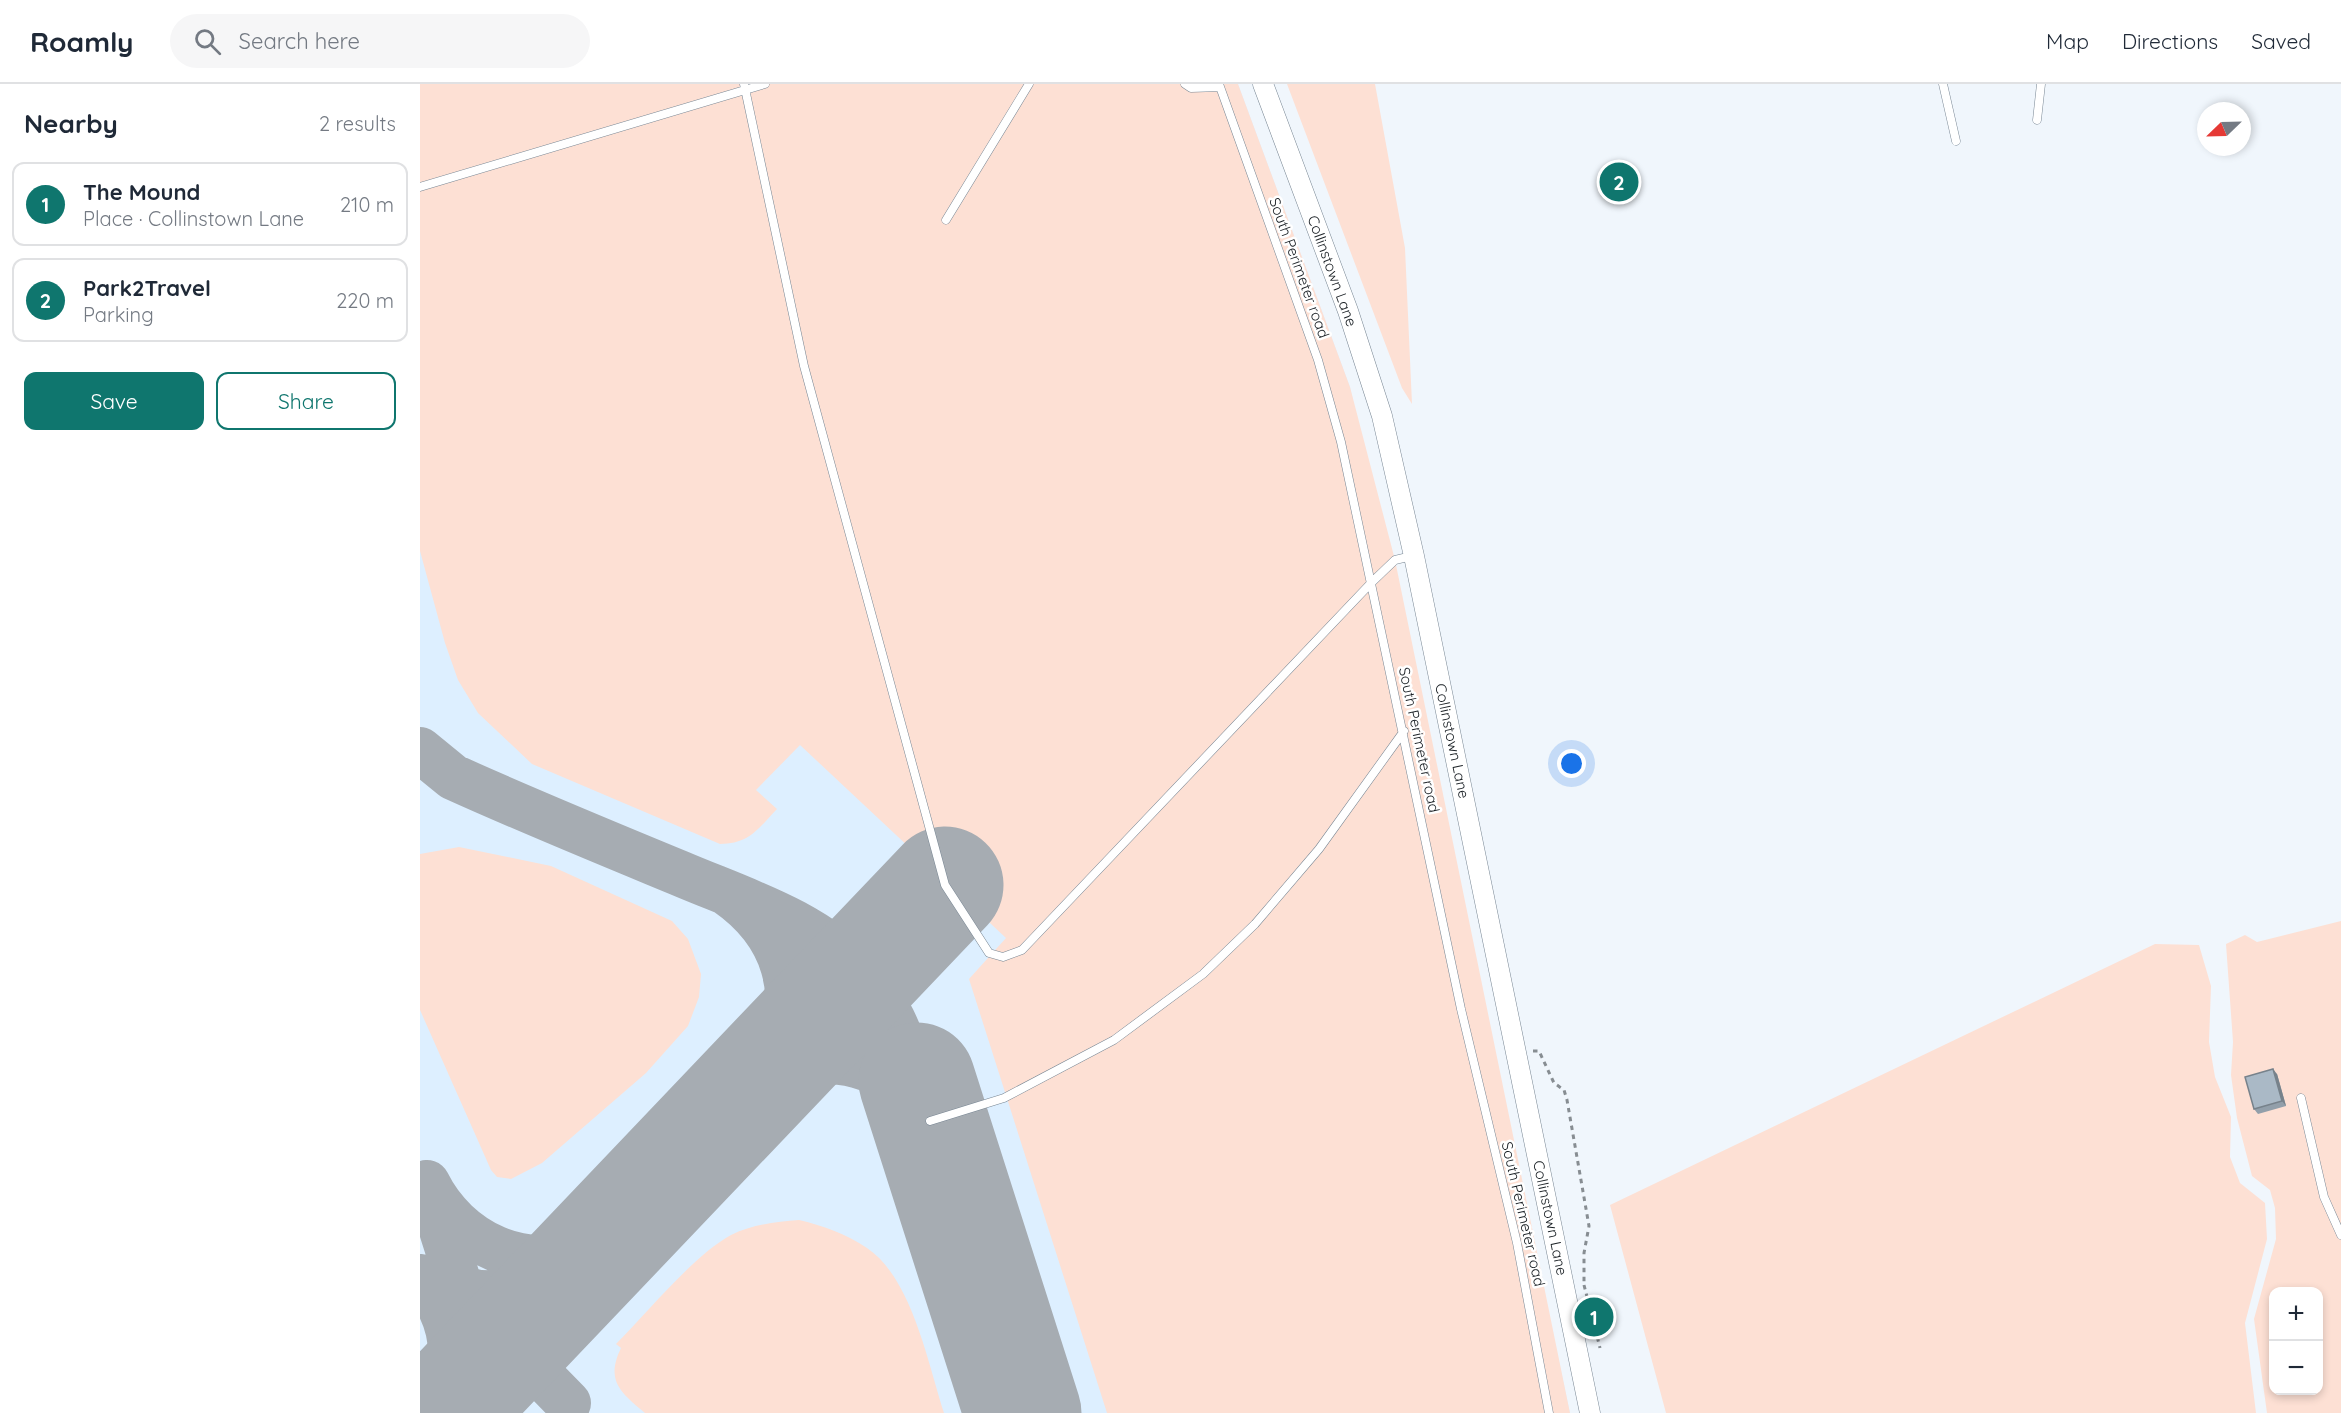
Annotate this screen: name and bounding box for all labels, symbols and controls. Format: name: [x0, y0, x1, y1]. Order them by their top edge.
search box: [170, 14, 590, 68]
text: Roamly: [30, 24, 134, 59]
icon: search: [191, 25, 224, 58]
text: Search here: [239, 27, 360, 55]
text: Map: [2046, 28, 2089, 54]
text: Directions: [2122, 28, 2218, 54]
text: Saved: [2251, 28, 2311, 54]
north arrow: [2197, 102, 2251, 156]
text: Nearby: [24, 107, 118, 140]
text: 2 results: [319, 111, 396, 136]
pin: 2: [1600, 160, 1638, 204]
text: The Mound: [83, 178, 200, 206]
text: 1: [42, 192, 49, 217]
text: 210 m: [340, 192, 394, 217]
street label: South Perimeter road: [1265, 195, 1334, 341]
text: Place · Collinstown Lane: [83, 206, 304, 231]
street label: Collinstown Lane: [1304, 213, 1361, 329]
text: Park2Travel: [83, 274, 211, 302]
text: 2: [40, 288, 51, 313]
text: 220 m: [336, 288, 394, 313]
text: Parking: [83, 302, 154, 327]
button: Save: [24, 372, 204, 430]
button: Share: [216, 372, 396, 430]
street label: South Perimeter road: [1395, 665, 1444, 814]
street label: Collinstown Lane: [1431, 682, 1474, 800]
your location: [1557, 749, 1586, 778]
street label: South Perimeter road: [1498, 1140, 1549, 1288]
street label: Collinstown Lane: [1529, 1159, 1572, 1277]
map controls: [2269, 1287, 2323, 1395]
button: +: [2269, 1287, 2323, 1341]
pin: 1: [1574, 1294, 1614, 1340]
button: −: [2269, 1341, 2323, 1395]

